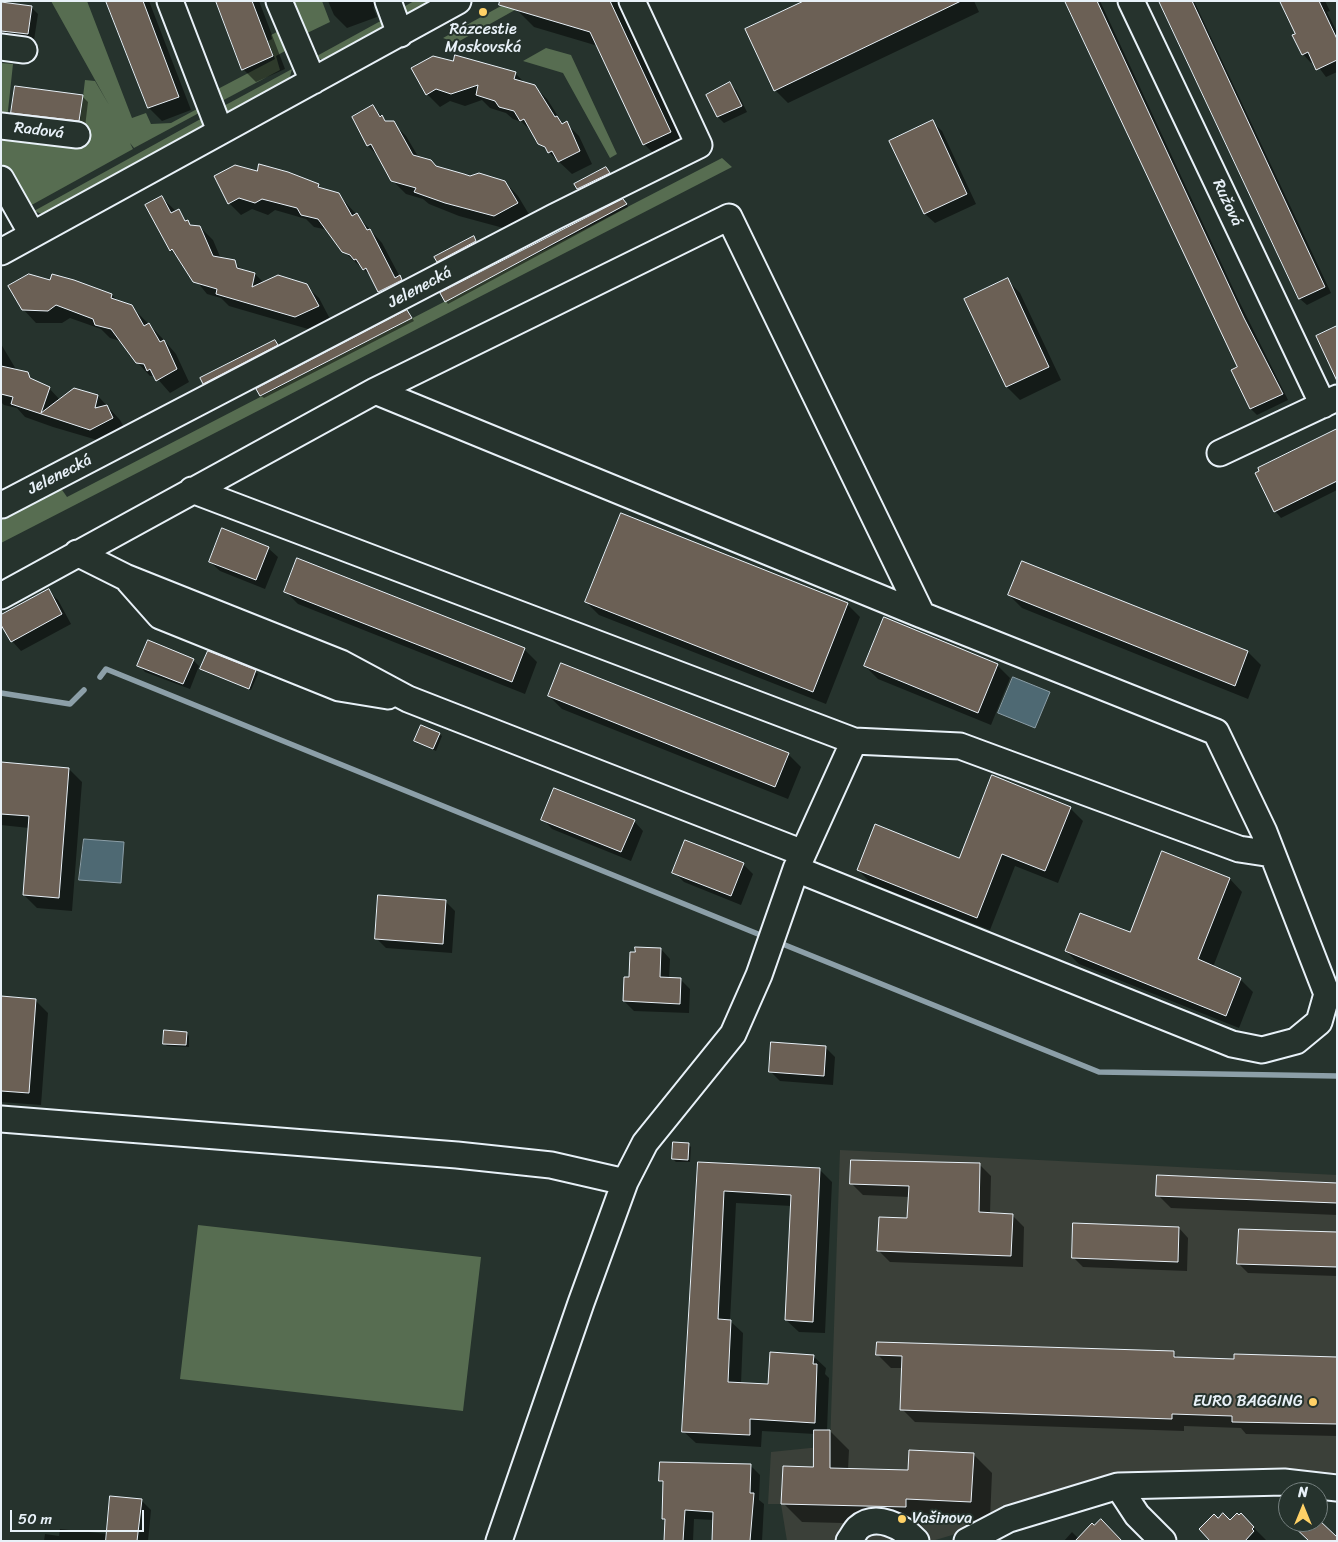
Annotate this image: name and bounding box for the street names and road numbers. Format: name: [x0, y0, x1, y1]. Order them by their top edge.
street label: Radová: [13, 118, 65, 144]
street label: Ružová: [1208, 177, 1246, 229]
street label: Jelenecká: [385, 263, 455, 313]
street label: Jelenecká: [25, 451, 95, 499]

